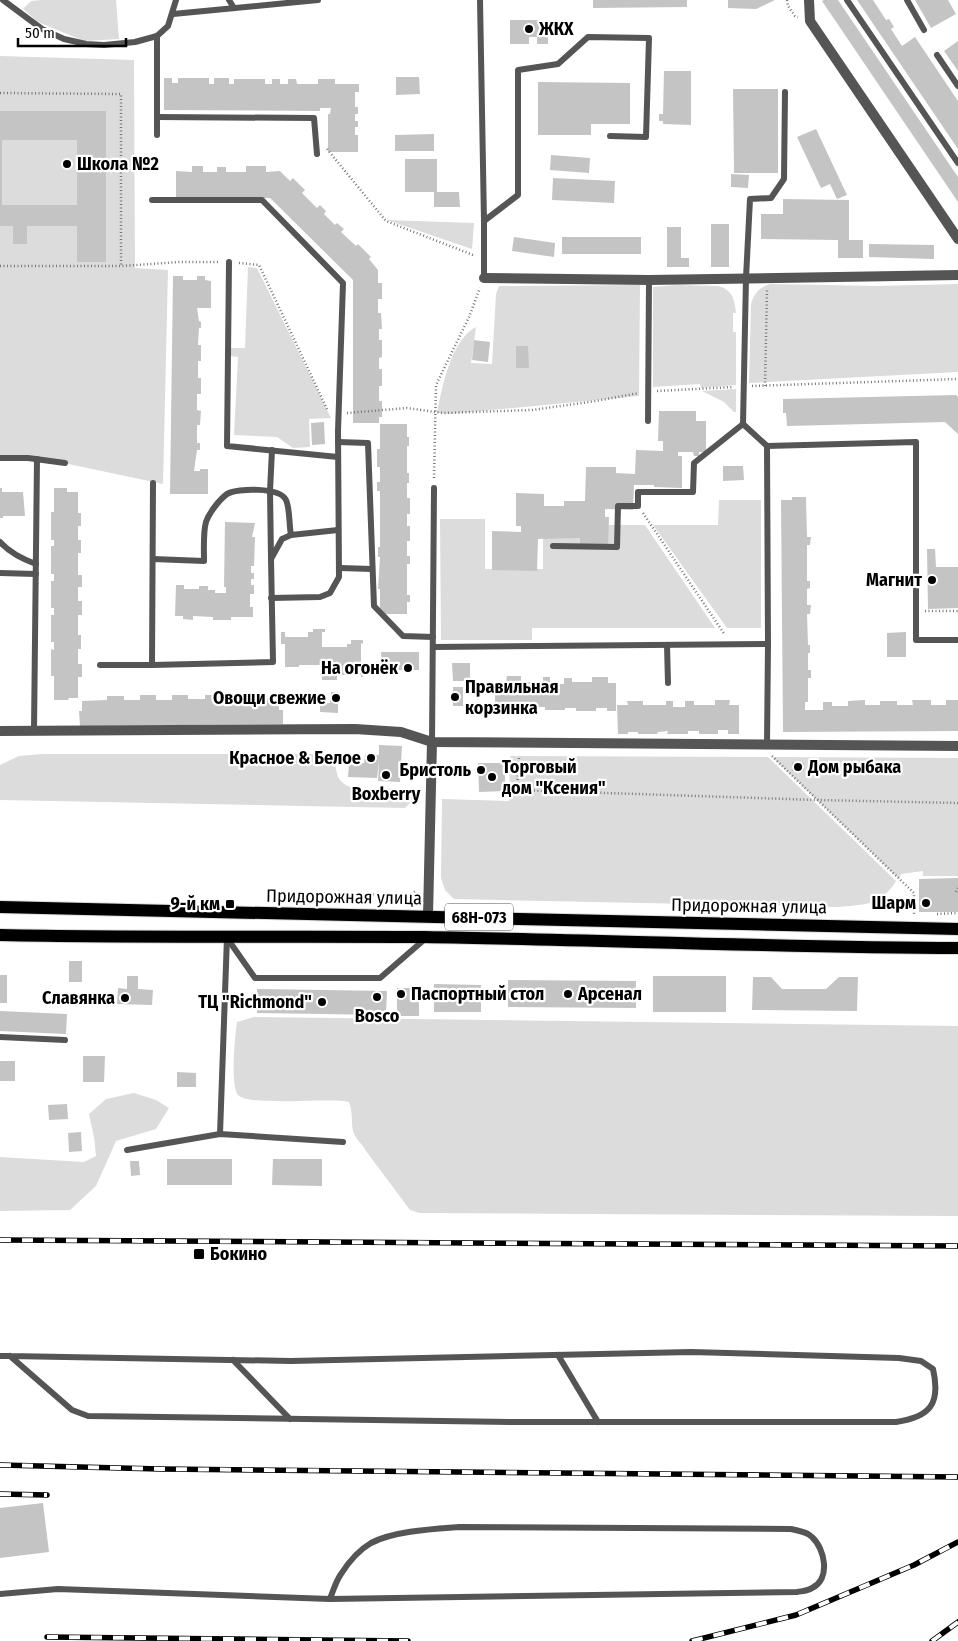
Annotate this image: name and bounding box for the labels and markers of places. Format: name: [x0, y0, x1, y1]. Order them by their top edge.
place label: ЖКХ: [538, 18, 574, 40]
marker: ЖКХ: [523, 23, 535, 35]
place label: Школа №2: [77, 153, 159, 175]
marker: Школа №2: [61, 158, 73, 170]
place label: Магнит: [866, 569, 922, 591]
marker: Магнит: [926, 574, 938, 586]
place label: На огонёк: [321, 657, 399, 679]
marker: На огонёк: [402, 662, 414, 674]
place label: Правильная корзинка: [465, 676, 559, 719]
place label: Овощи свежие: [213, 687, 326, 709]
marker: Правильная корзинка: [449, 691, 461, 703]
marker: Овощи свежие: [330, 692, 342, 704]
place label: Красное & Белое: [229, 747, 361, 769]
marker: Красное & Белое: [365, 752, 377, 764]
place label: Торговый дом "Ксения": [501, 756, 606, 799]
place label: Дом рыбака: [807, 756, 901, 778]
place label: Бристоль: [399, 759, 471, 781]
marker: Дом рыбака: [792, 761, 804, 773]
marker: Бристоль: [475, 764, 487, 776]
marker: Boxberry: [380, 769, 392, 781]
marker: Торговый дом "Ксения": [486, 771, 498, 783]
place label: Boxberry: [352, 783, 421, 805]
place label: Шарм: [871, 892, 916, 914]
place label: 9-й км: [171, 893, 220, 915]
marker: Шарм: [920, 897, 932, 909]
marker: 9-й км: [224, 898, 236, 910]
place label: Паспортный стол: [411, 983, 544, 1005]
place label: Арсенал: [577, 983, 642, 1005]
place label: Славянка: [42, 987, 115, 1009]
marker: Паспортный стол: [395, 988, 407, 1000]
marker: Арсенал: [562, 988, 574, 1000]
place label: ТЦ "Richmond": [198, 991, 312, 1013]
marker: Bosco: [371, 991, 383, 1003]
marker: Славянка: [119, 992, 131, 1004]
marker: ТЦ "Richmond": [316, 996, 328, 1008]
place label: Bosco: [355, 1005, 400, 1027]
place label: Бокино: [210, 1243, 268, 1265]
marker: Бокино: [192, 1247, 206, 1261]

